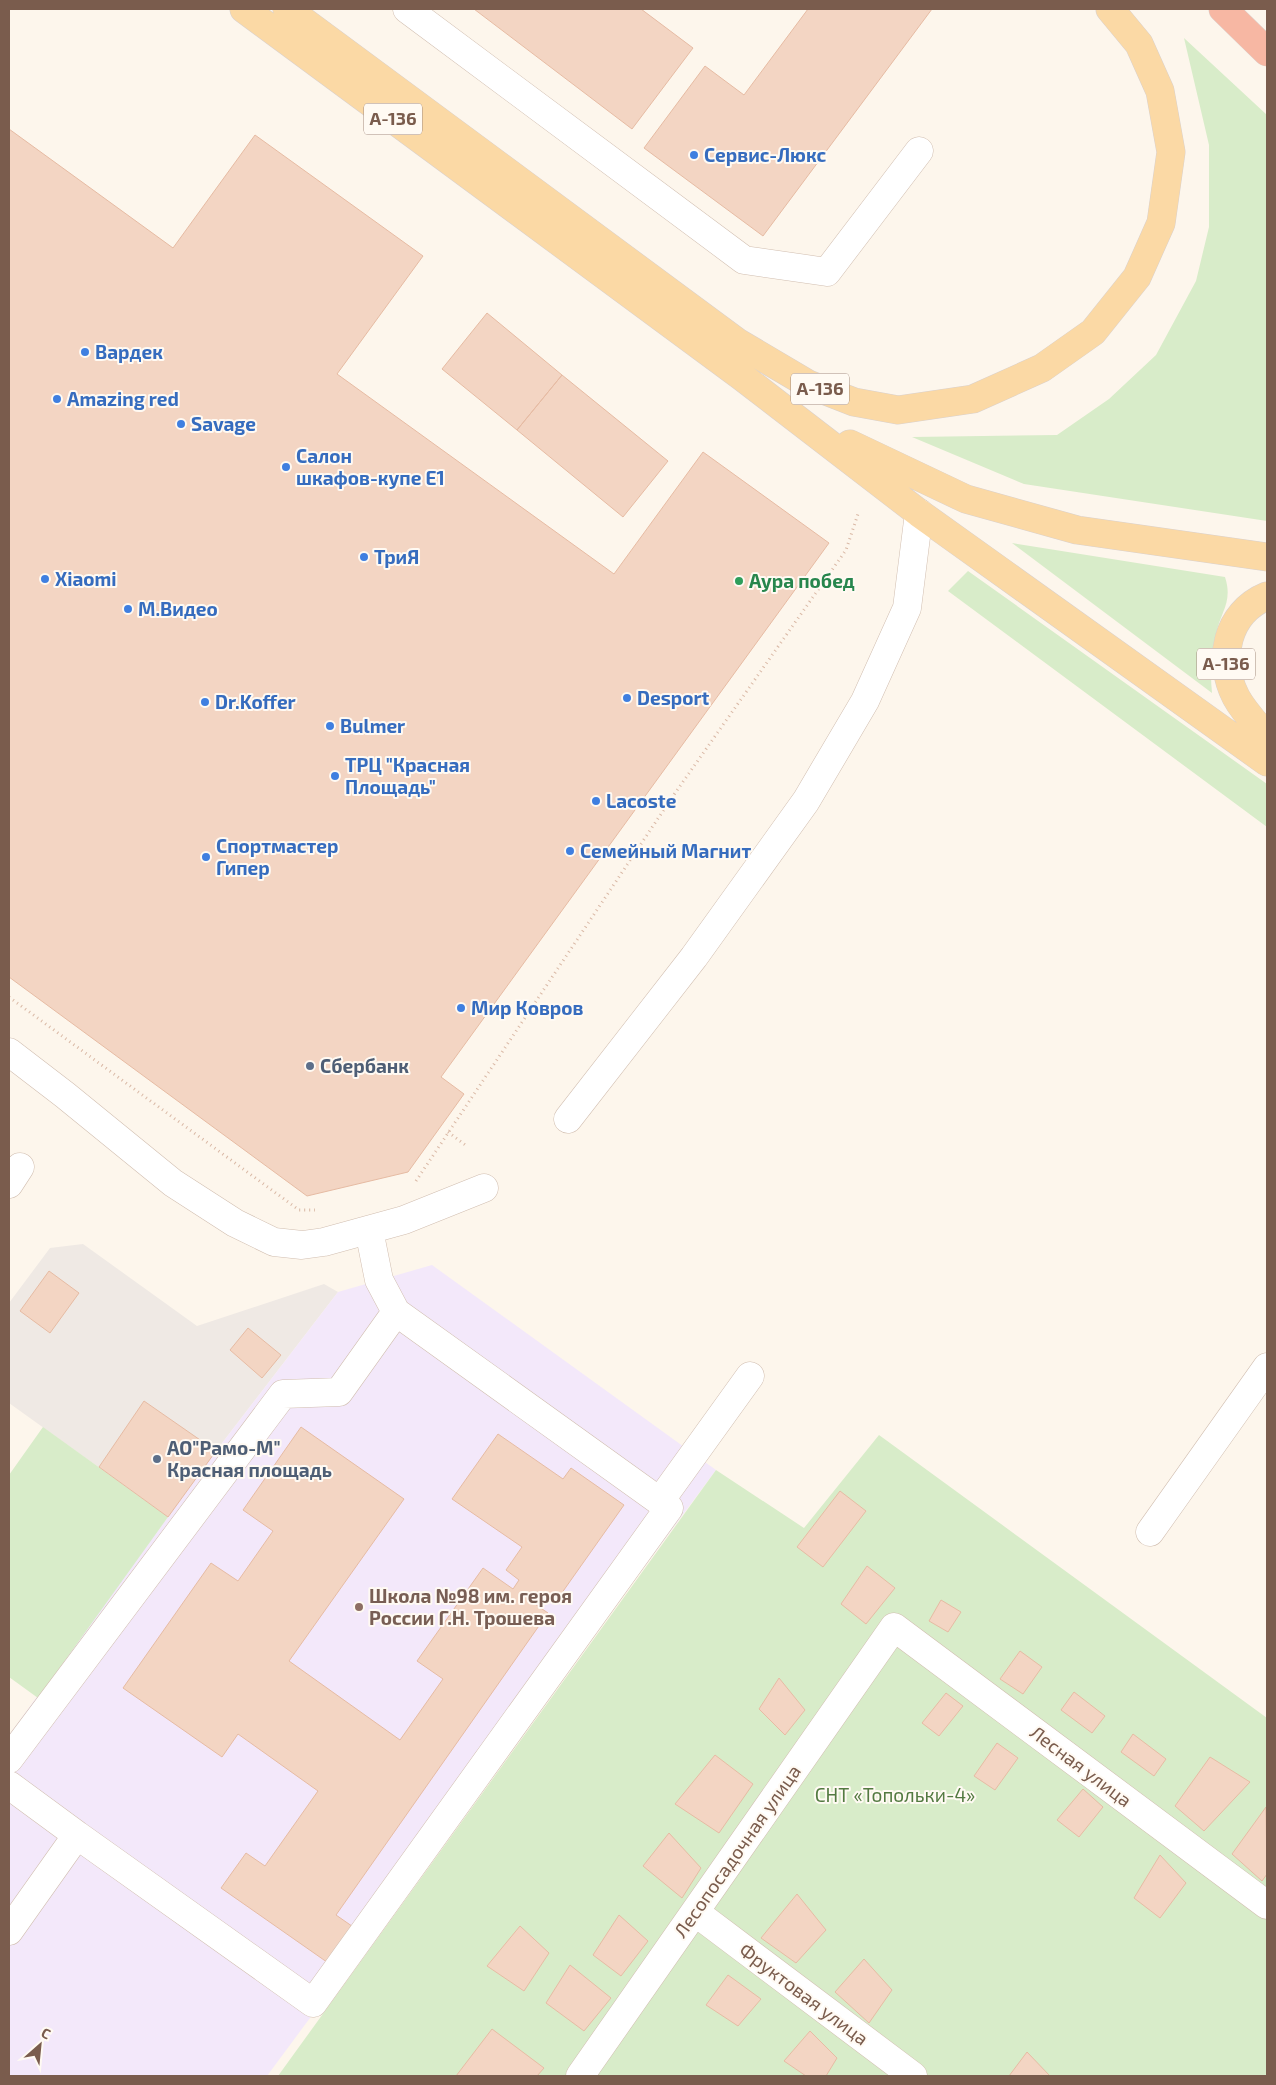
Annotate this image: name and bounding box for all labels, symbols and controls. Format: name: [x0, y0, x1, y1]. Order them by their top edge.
road number: А-136: [364, 104, 422, 134]
place label: Сервис-Люкс: [704, 143, 827, 166]
marker: Сервис-Люкс: [688, 149, 700, 161]
place label: Вардек: [95, 340, 163, 363]
marker: Вардек: [79, 346, 91, 358]
road number: А-136: [791, 374, 849, 404]
place label: Amazing red: [67, 387, 179, 410]
marker: Amazing red: [51, 393, 63, 405]
place label: Savage: [191, 412, 256, 435]
marker: Savage: [175, 418, 187, 430]
place label: Салон шкафов-купе Е1: [296, 444, 445, 489]
marker: Салон шкафов-купе Е1: [280, 461, 292, 473]
place label: ТриЯ: [374, 545, 419, 568]
marker: ТриЯ: [358, 551, 370, 563]
place label: Xiaomi: [55, 567, 117, 590]
place label: Аура побед: [749, 569, 855, 592]
marker: Xiaomi: [39, 573, 51, 585]
marker: Аура побед: [733, 575, 745, 587]
place label: М.Видео: [138, 597, 218, 620]
marker: М.Видео: [122, 603, 134, 615]
road number: А-136: [1197, 649, 1255, 680]
place label: Desport: [637, 686, 710, 709]
place label: Dr.Koffer: [215, 690, 296, 713]
marker: Desport: [621, 692, 633, 704]
marker: Dr.Koffer: [199, 696, 211, 708]
place label: Bulmer: [340, 714, 405, 737]
marker: Bulmer: [324, 720, 336, 732]
place label: ТРЦ "Красная Площадь": [345, 753, 470, 798]
marker: ТРЦ "Красная Площадь": [329, 770, 341, 782]
place label: Lacoste: [606, 789, 677, 812]
marker: Lacoste: [590, 795, 602, 807]
place label: Спортмастер Гипер: [216, 834, 338, 879]
place label: Семейный Магнит: [580, 839, 751, 862]
marker: Семейный Магнит: [564, 845, 576, 857]
marker: Спортмастер Гипер: [200, 851, 212, 863]
place label: Мир Ковров: [471, 996, 583, 1019]
marker: Мир Ковров: [455, 1002, 467, 1014]
place label: Сбербанк: [320, 1054, 409, 1077]
marker: Сбербанк: [304, 1060, 316, 1072]
place label: АО"Рамо-М" Красная площадь: [167, 1436, 332, 1481]
marker: АО"Рамо-М" Красная площадь: [151, 1453, 163, 1465]
place label: Школа №98 им. героя России Г.Н. Трошева: [369, 1584, 572, 1629]
marker: Школа №98 им. героя России Г.Н. Трошева: [353, 1601, 365, 1613]
street label: Лесная улица: [1025, 1720, 1137, 1812]
street label: Лесопосадочная улица: [668, 1760, 806, 1942]
park label: СНТ «Топольки-4»: [815, 1783, 975, 1806]
street label: Фруктовая улица: [735, 1938, 873, 2050]
north arrow: [15, 2020, 65, 2070]
text: С: [39, 2024, 54, 2042]

